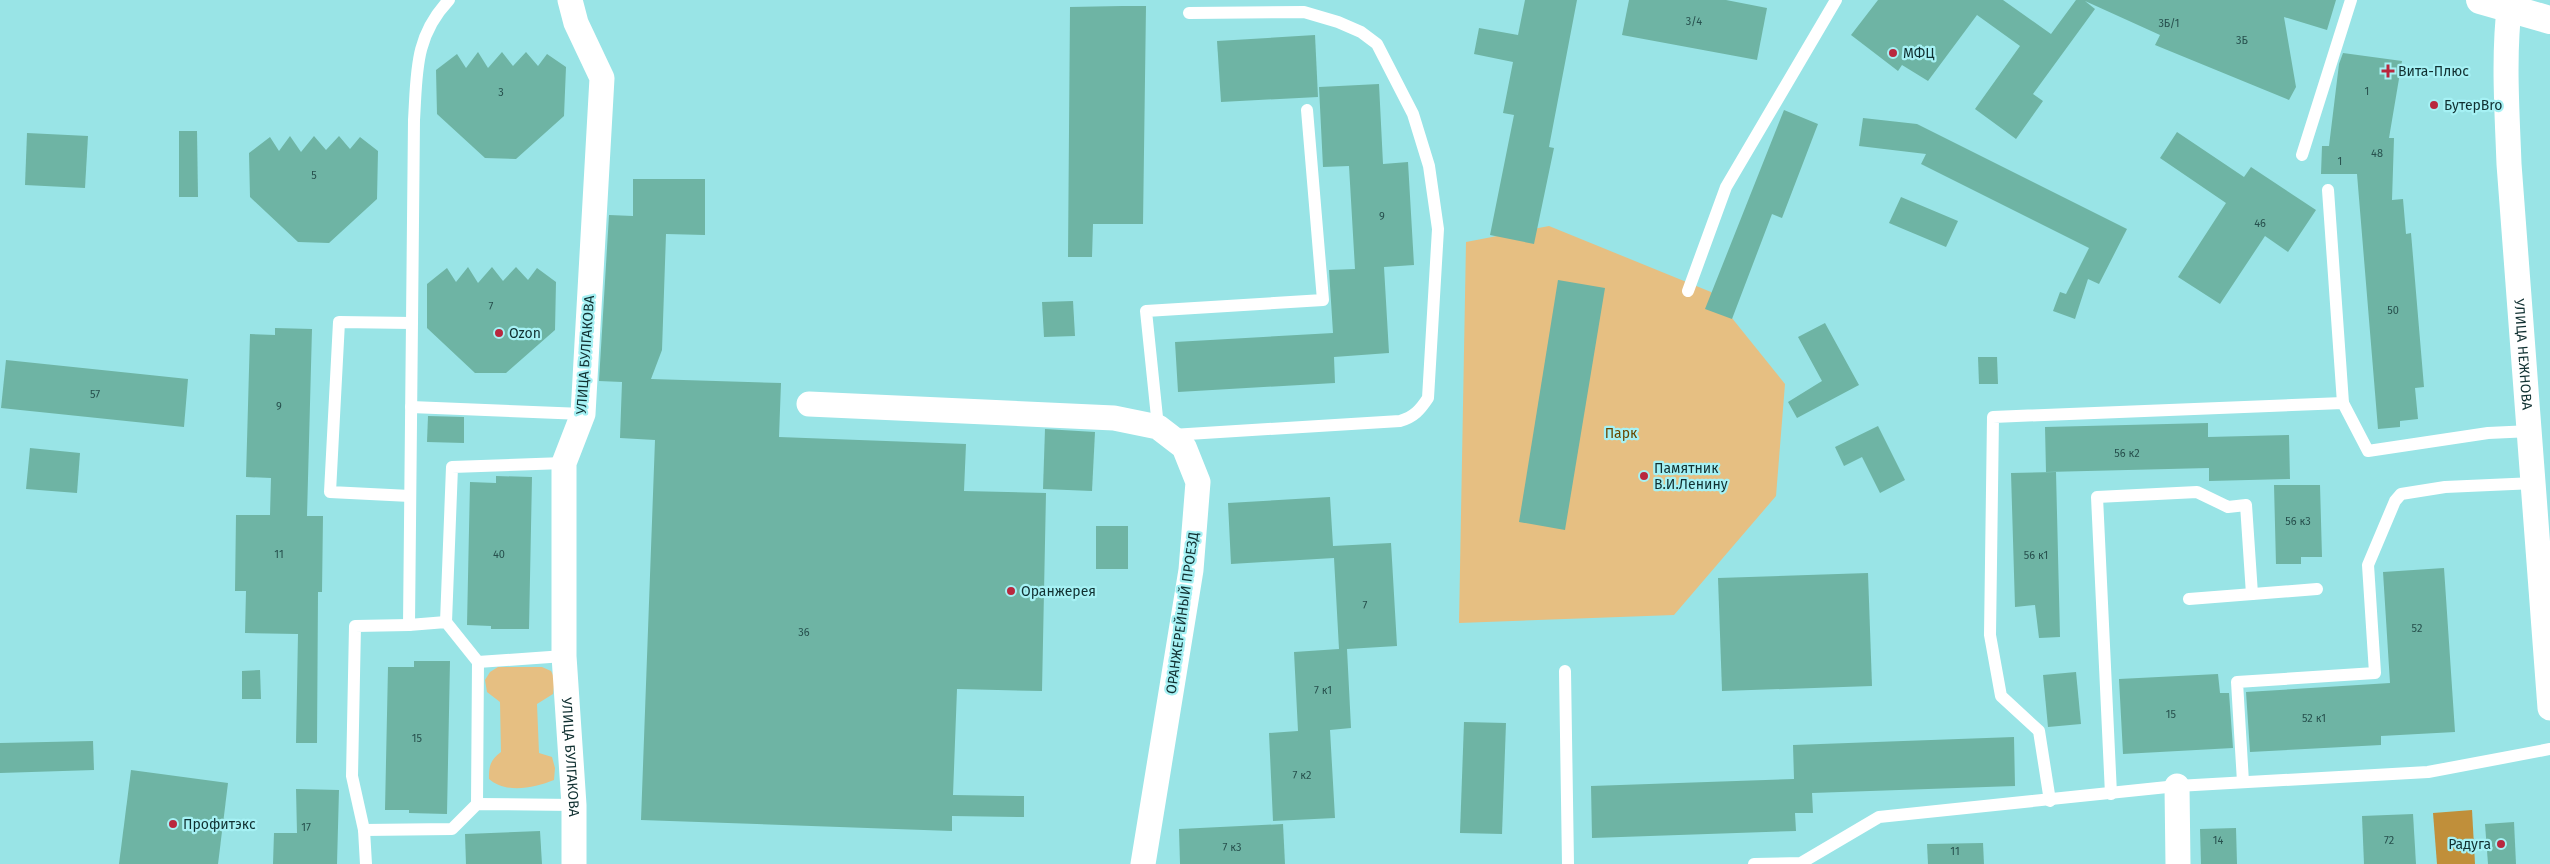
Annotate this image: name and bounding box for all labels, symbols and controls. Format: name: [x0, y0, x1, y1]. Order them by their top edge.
house number: 3/4: [1686, 15, 1702, 28]
house number: 3Б/1: [2158, 17, 2180, 30]
house number: 3Б: [2236, 34, 2249, 47]
place label: МФЦ: [1903, 45, 1935, 62]
marker: МФЦ: [1887, 47, 1899, 59]
place label: Вита-Плюс: [2398, 63, 2469, 80]
marker: Вита-Плюс: [2382, 65, 2394, 77]
house number: 1: [2365, 85, 2369, 98]
house number: 3: [498, 86, 504, 99]
place label: БутерBro: [2444, 97, 2503, 114]
marker: БутерBro: [2428, 99, 2440, 111]
house number: 48: [2371, 147, 2383, 160]
house number: 1: [2338, 155, 2342, 168]
house number: 5: [311, 169, 317, 182]
house number: 9: [1379, 210, 1385, 223]
house number: 46: [2254, 217, 2266, 230]
street label: УЛИЦА БУЛГАКОВА: [573, 295, 598, 415]
street label: УЛИЦА НЕЖНОВА: [2510, 298, 2536, 410]
house number: 7: [489, 300, 494, 313]
house number: 50: [2387, 304, 2399, 317]
place label: Ozon: [509, 325, 541, 342]
marker: Ozon: [493, 327, 505, 339]
house number: 57: [90, 388, 100, 401]
house number: 9: [276, 400, 282, 413]
park label: Парк: [1605, 425, 1638, 442]
house number: 56 к2: [2114, 447, 2140, 460]
place label: Памятник В.И.Ленину: [1654, 460, 1728, 493]
marker: Памятник В.И.Ленину: [1638, 470, 1650, 482]
house number: 56 к3: [2285, 515, 2311, 528]
street label: ОРАНЖЕРЕЙНЫЙ ПРОЕЗД: [1163, 531, 1202, 695]
house number: 11: [274, 548, 284, 561]
house number: 40: [493, 548, 505, 561]
house number: 56 к1: [2024, 549, 2048, 562]
place label: Оранжерея: [1021, 583, 1096, 600]
marker: Оранжерея: [1005, 585, 1017, 597]
house number: 7: [1363, 599, 1368, 612]
house number: 52: [2412, 622, 2422, 635]
house number: 36: [798, 626, 810, 639]
house number: 7 к1: [1314, 684, 1332, 697]
street label: УЛИЦА БУЛГАКОВА: [558, 697, 582, 817]
house number: 15: [2166, 708, 2177, 721]
house number: 52 к1: [2302, 712, 2326, 725]
house number: 15: [412, 732, 423, 745]
house number: 7 к2: [1293, 769, 1311, 782]
place label: Профитэкс: [183, 816, 256, 833]
marker: Профитэкс: [167, 818, 179, 830]
house number: 17: [301, 821, 311, 834]
house number: 14: [2213, 834, 2223, 847]
house number: 72: [2384, 834, 2394, 847]
place label: Радуга: [2448, 836, 2491, 853]
marker: Радуга: [2495, 838, 2507, 850]
house number: 7 к3: [1223, 841, 1242, 854]
house number: 11: [1950, 845, 1960, 858]

